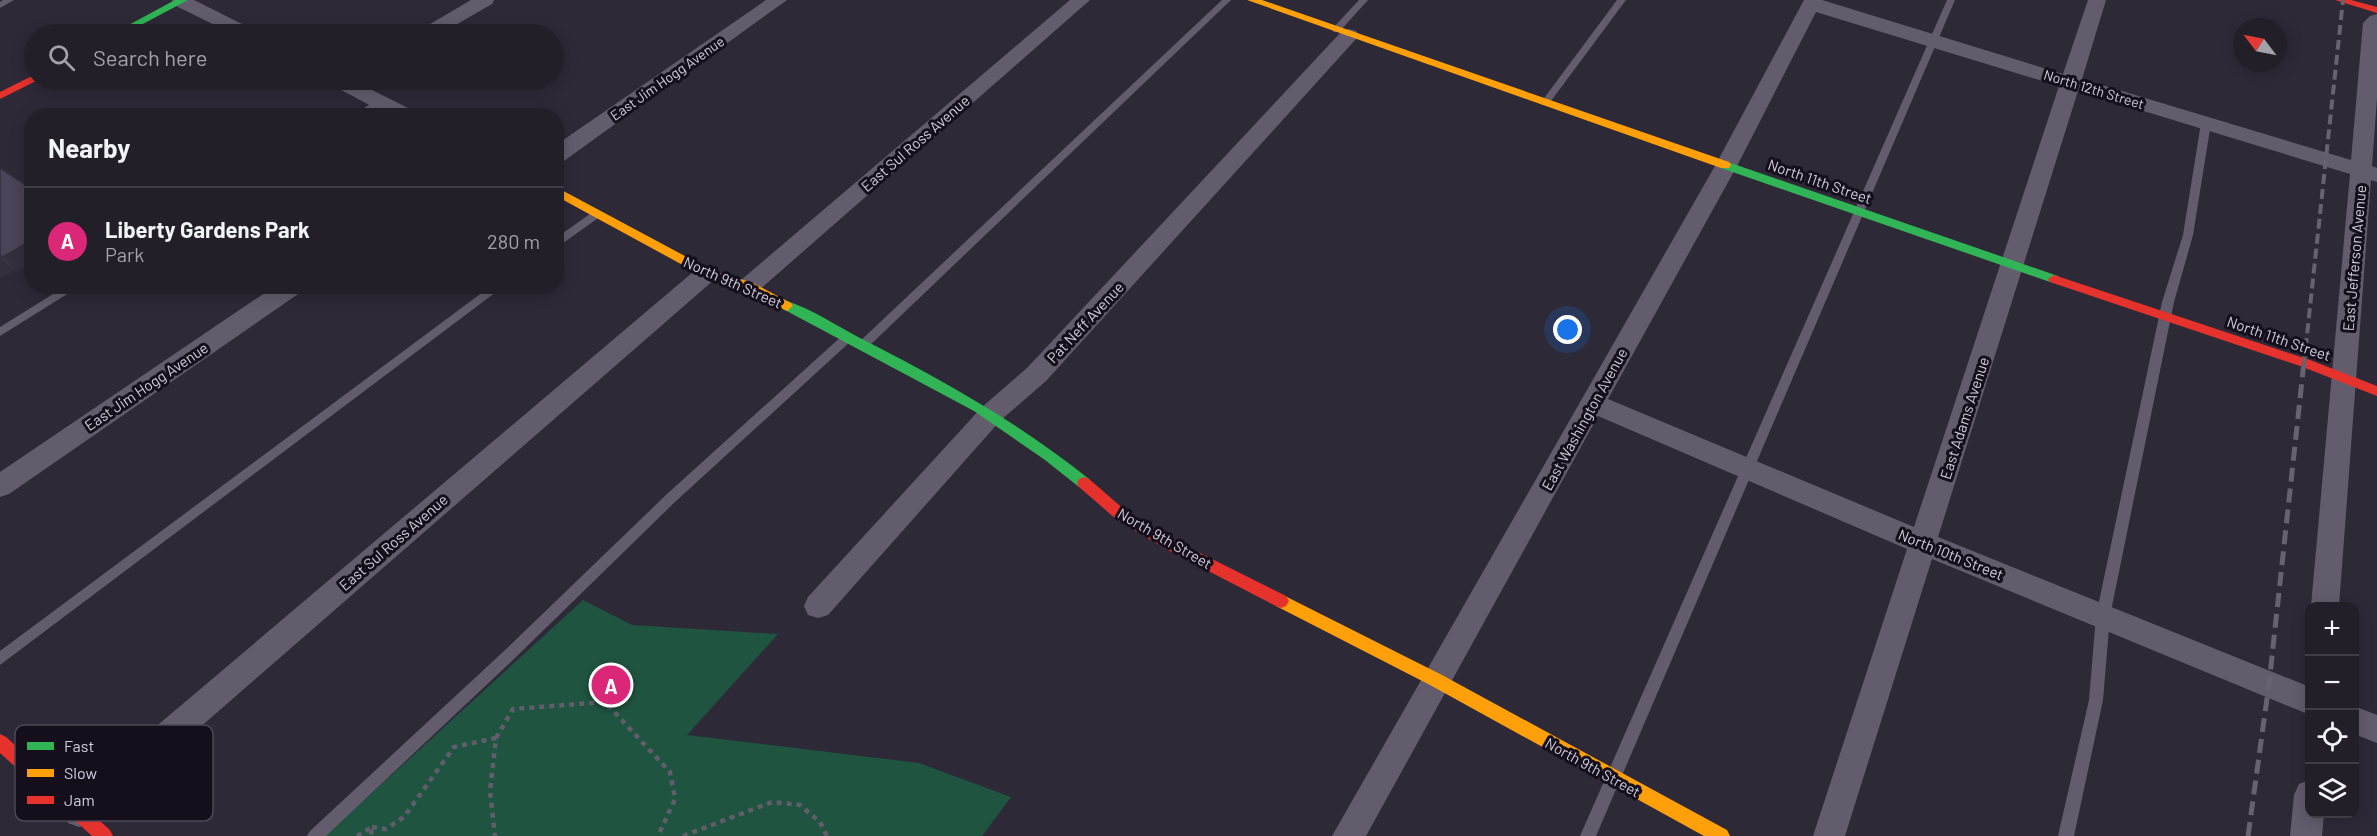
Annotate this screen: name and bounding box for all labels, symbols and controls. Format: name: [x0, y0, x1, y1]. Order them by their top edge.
north arrow: [2233, 18, 2287, 72]
search box: [24, 24, 564, 90]
street label: East Jim Hogg Avenue: [607, 32, 727, 124]
icon: search: [45, 41, 78, 74]
text: Search here: [93, 44, 207, 70]
street label: North 12th Street: [2042, 66, 2146, 112]
street label: East Sul Ross Avenue: [857, 91, 973, 195]
text: Nearby: [48, 132, 130, 163]
street label: North 11th Street: [1766, 155, 1874, 207]
street label: East Jefferson Avenue: [2339, 184, 2369, 332]
text: Liberty Gardens Park: [105, 216, 310, 242]
text: A: [61, 229, 74, 253]
text: 280 m: [487, 229, 540, 253]
text: Park: [105, 242, 144, 266]
street label: North 9th Street: [681, 252, 785, 312]
street label: Pat Neff Avenue: [1043, 278, 1127, 366]
street label: North 11th Street: [2225, 312, 2333, 364]
your location: [1553, 315, 1582, 344]
street label: East Jim Hogg Avenue: [81, 338, 211, 434]
street label: East Washington Avenue: [1537, 345, 1631, 493]
street label: East Adams Avenue: [1936, 355, 1992, 481]
street label: East Sul Ross Avenue: [335, 490, 451, 594]
street label: North 9th Street: [1115, 504, 1215, 572]
street label: North 10th Street: [1896, 525, 2006, 583]
map controls: [2305, 602, 2359, 818]
button: +: [2305, 602, 2359, 656]
button: −: [2305, 656, 2359, 710]
pin: A: [592, 662, 630, 708]
button: locate: [2305, 710, 2359, 764]
legend: [15, 725, 213, 821]
street label: North 9th Street: [1542, 733, 1644, 801]
text: Fast: [64, 736, 94, 755]
text: Slow: [64, 763, 97, 782]
button: layers: [2305, 764, 2359, 818]
text: Jam: [64, 790, 95, 809]

